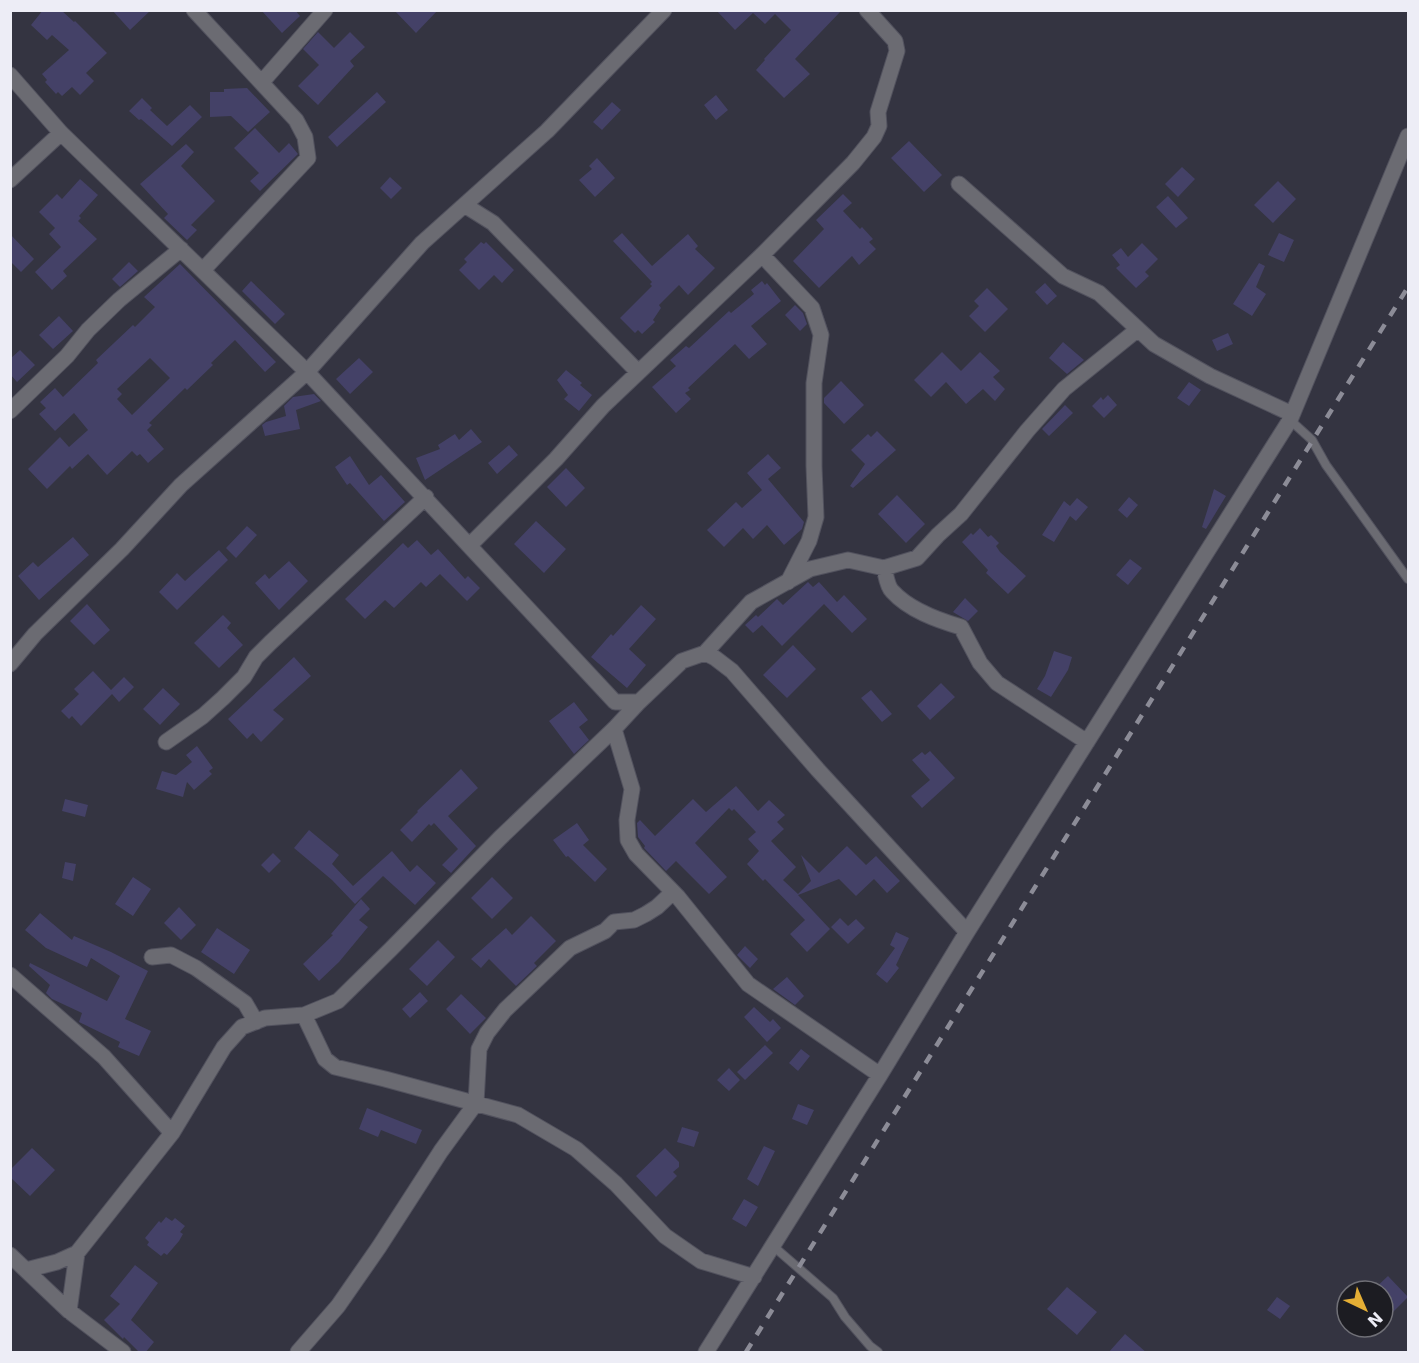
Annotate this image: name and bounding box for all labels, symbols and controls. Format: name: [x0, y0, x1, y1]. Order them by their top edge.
north arrow: [1335, 1279, 1395, 1339]
text: N: [1364, 1308, 1386, 1331]

